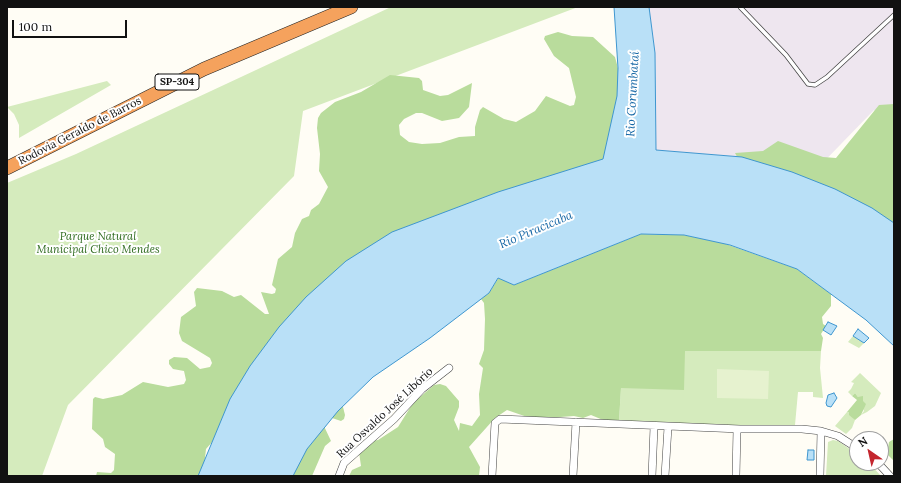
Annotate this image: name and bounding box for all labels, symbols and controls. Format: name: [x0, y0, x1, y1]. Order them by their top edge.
scale bar: [14, 12, 129, 38]
text: 100 m: [19, 19, 52, 34]
water label: Rio Corumbataí: [624, 51, 642, 137]
road number: SP-304: [155, 74, 199, 90]
street label: Rodovia Geraldo de Barros: [16, 94, 144, 168]
water label: Rio Piracicaba: [497, 208, 575, 252]
park label: Parque Natural Municipal Chico Mendes: [36, 230, 160, 256]
street label: Rua Osvaldo José Libório: [334, 365, 436, 461]
north arrow: [849, 431, 889, 471]
text: N: [855, 434, 870, 450]

